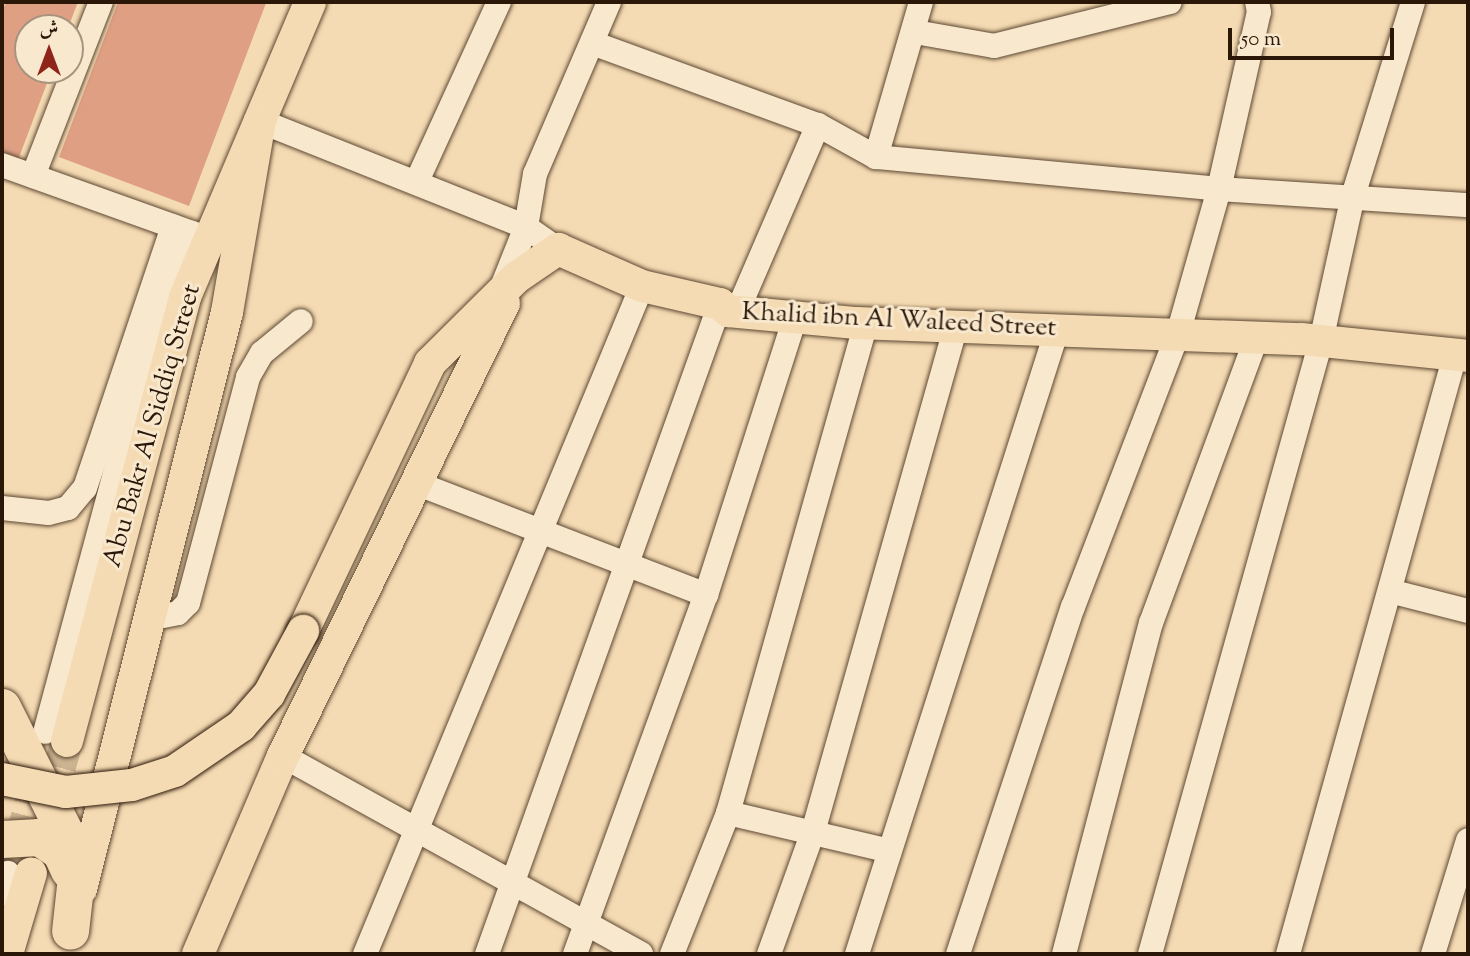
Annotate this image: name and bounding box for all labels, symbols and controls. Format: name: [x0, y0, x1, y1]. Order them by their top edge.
north arrow: [14, 14, 84, 84]
scale bar: [1232, 14, 1398, 58]
text: ش: [40, 16, 58, 43]
text: 50 m: [1241, 25, 1281, 55]
street label: Abu Bakr Al Siddiq Street: [98, 281, 208, 571]
street label: Khalid ibn Al Waleed Street: [741, 297, 1057, 345]

